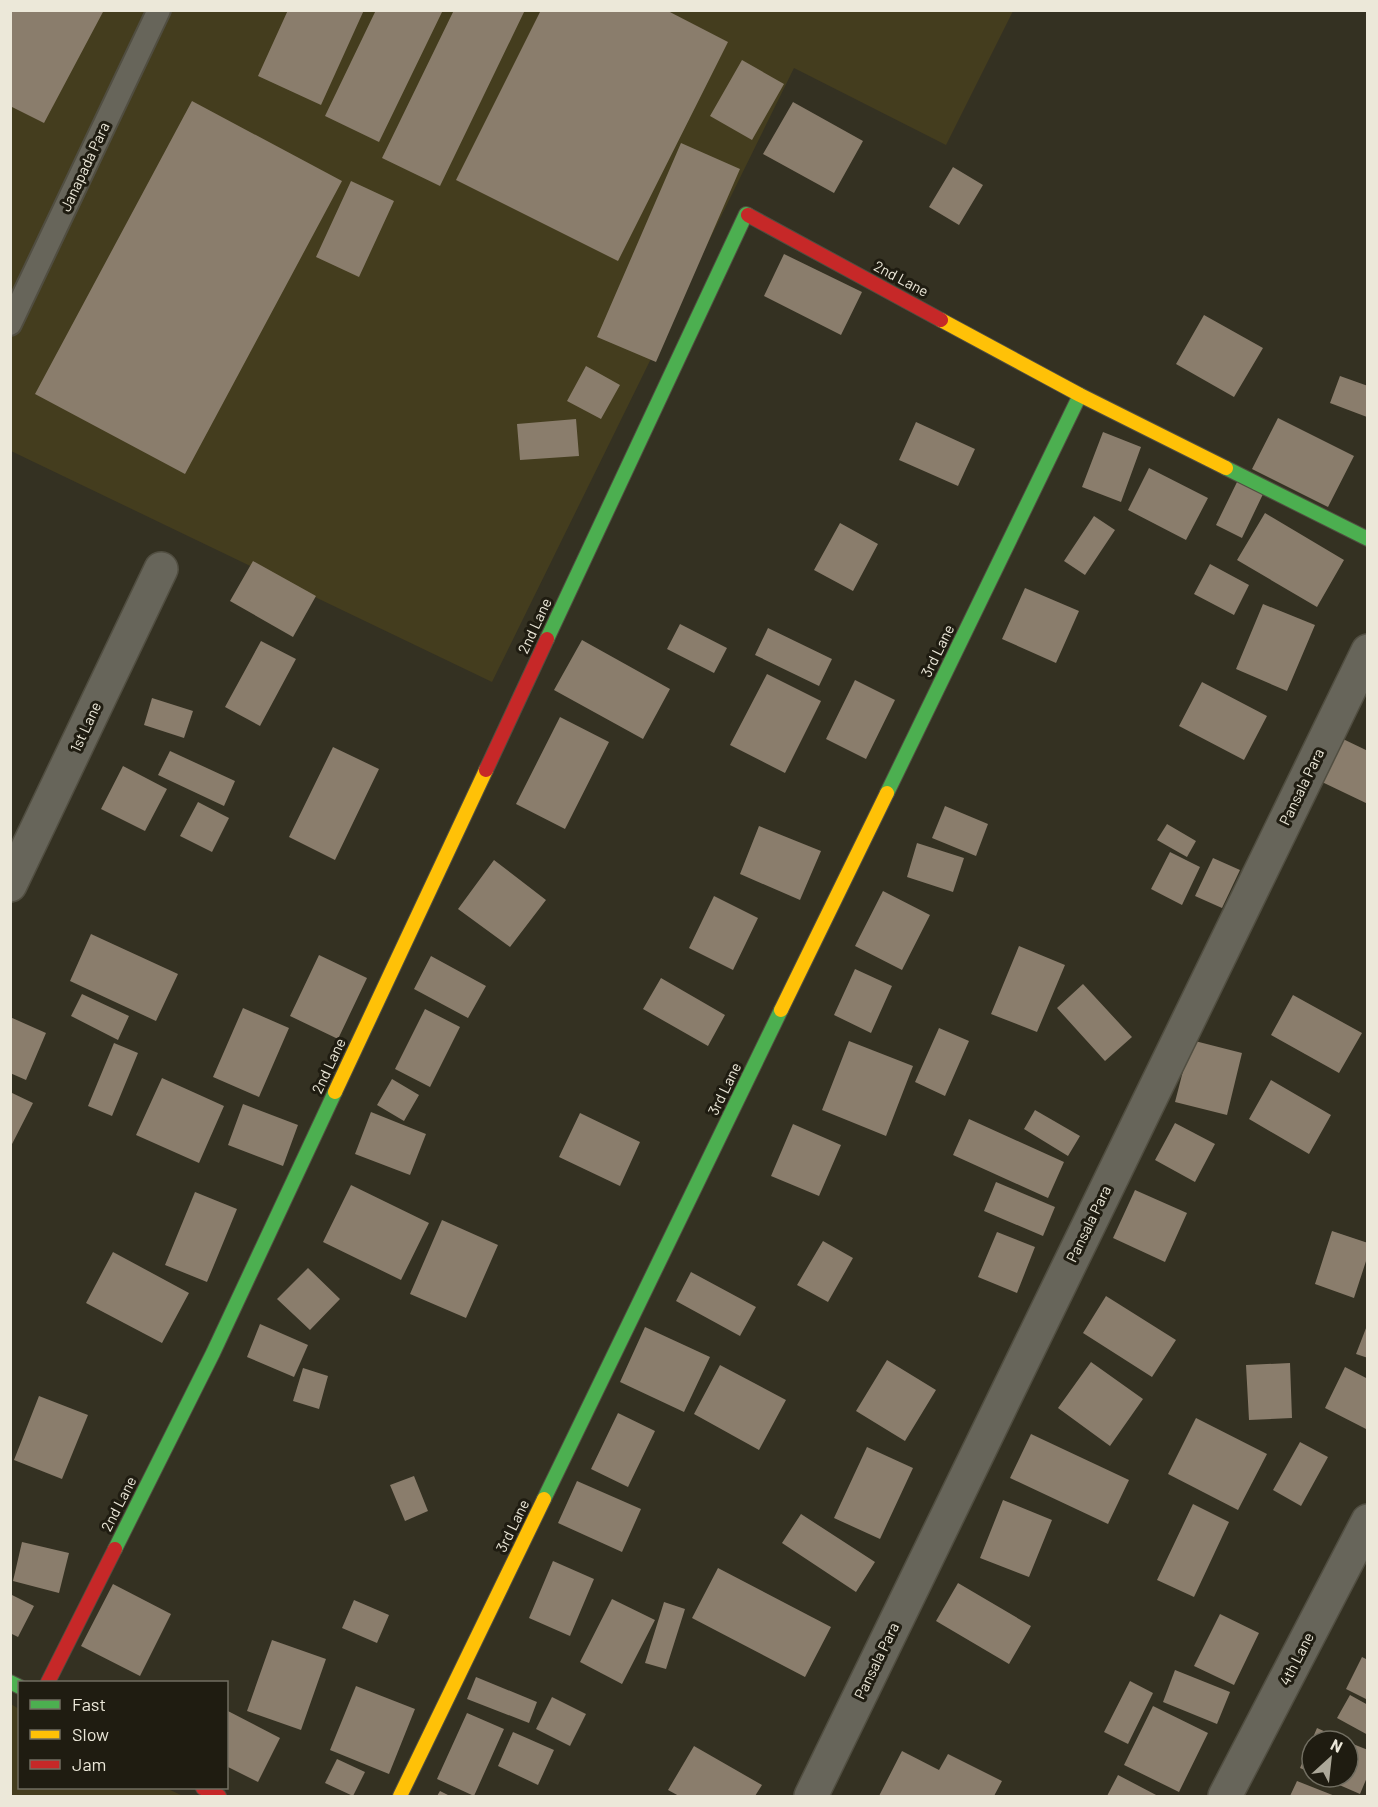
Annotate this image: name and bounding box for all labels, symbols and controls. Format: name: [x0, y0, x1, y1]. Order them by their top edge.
street label: Janapada Para: [56, 119, 113, 214]
street label: 2nd Lane: [871, 256, 932, 300]
street label: 2nd Lane: [513, 595, 555, 656]
street label: 3rd Lane: [917, 621, 958, 680]
street label: 1st Lane: [66, 699, 104, 754]
street label: Pansala Para: [1275, 745, 1327, 828]
street label: 2nd Lane: [307, 1035, 349, 1096]
street label: 3rd Lane: [704, 1059, 745, 1118]
street label: Pansala Para: [1062, 1182, 1114, 1265]
street label: 2nd Lane: [97, 1473, 140, 1534]
street label: 3rd Lane: [492, 1496, 533, 1555]
street label: Pansala Para: [850, 1619, 902, 1702]
street label: 4th Lane: [1275, 1629, 1317, 1688]
legend: [18, 1681, 228, 1789]
text: Fast: [72, 1693, 106, 1715]
text: Slow: [72, 1723, 109, 1745]
north arrow: [1300, 1729, 1360, 1789]
text: N: [1328, 1734, 1346, 1756]
text: Jam: [72, 1753, 106, 1775]

